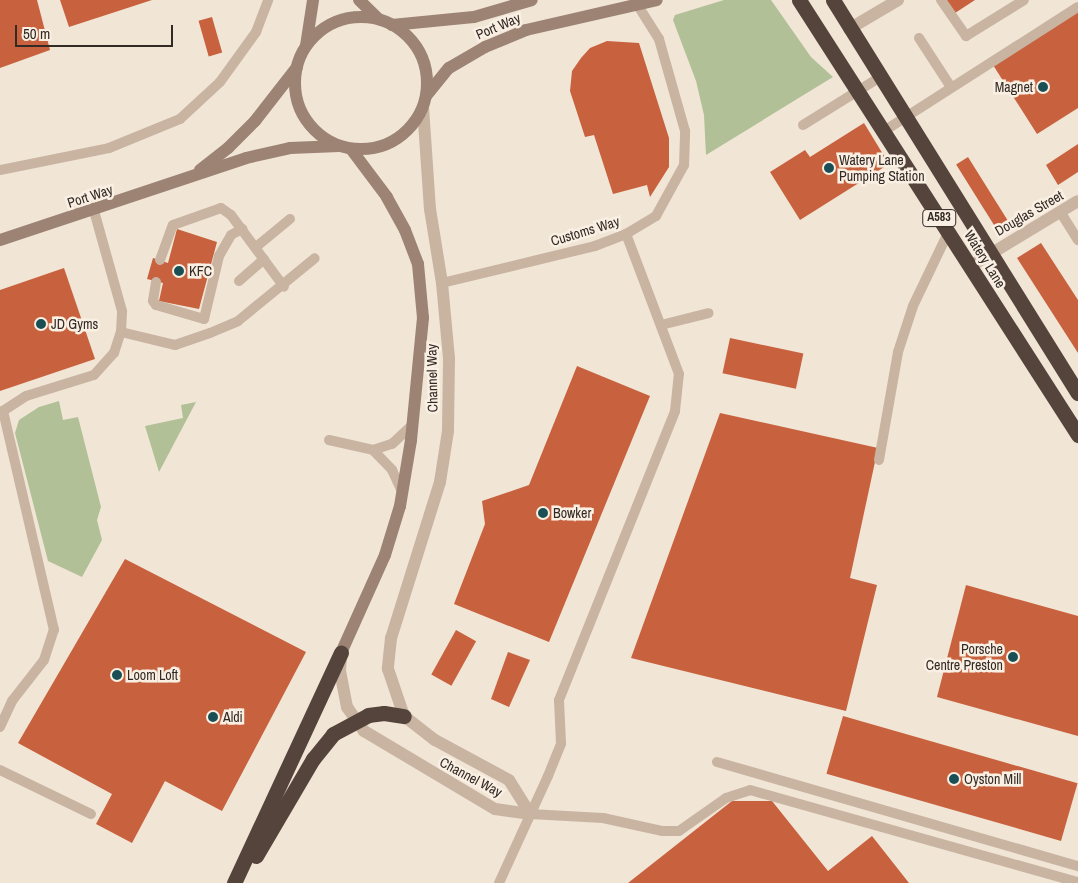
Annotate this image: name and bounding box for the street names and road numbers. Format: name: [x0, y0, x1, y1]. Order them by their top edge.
street label: Port Way: [473, 9, 523, 43]
street label: Port Way: [65, 181, 115, 211]
street label: Douglas Street: [992, 187, 1066, 239]
road number: A583: [922, 208, 956, 228]
street label: Customs Way: [549, 213, 621, 249]
street label: Watery Lane: [961, 227, 1009, 291]
street label: Channel Way: [423, 344, 441, 412]
street label: Channel Way: [437, 754, 505, 800]

